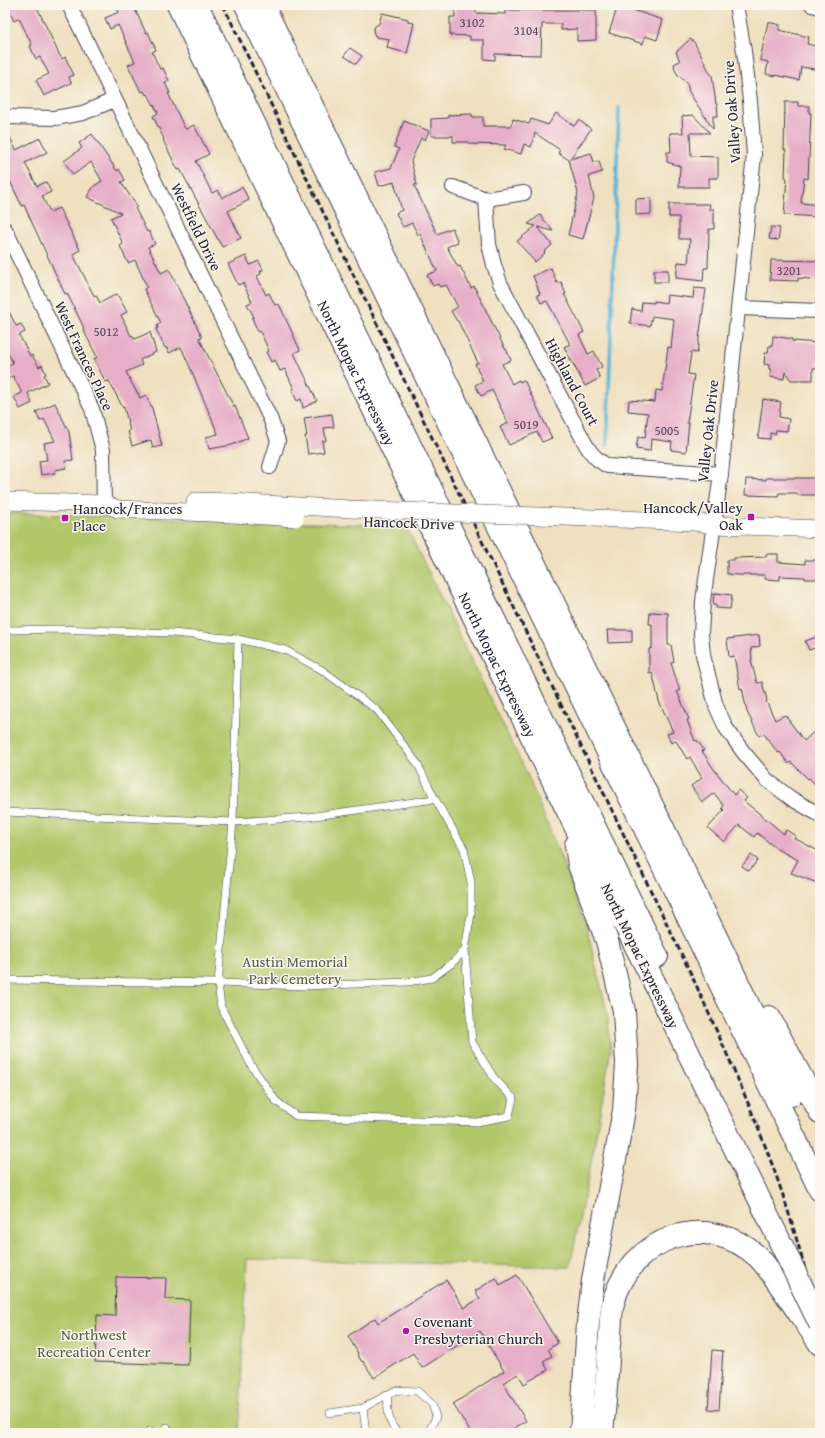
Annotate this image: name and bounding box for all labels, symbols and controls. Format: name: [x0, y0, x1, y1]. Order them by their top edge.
house number: 3102: [459, 13, 485, 32]
house number: 3104: [513, 21, 539, 40]
street label: Valley Oak Drive: [717, 60, 746, 164]
street label: Westfield Drive: [166, 179, 227, 274]
house number: 3201: [776, 261, 802, 280]
street label: North Mopac Expressway: [312, 297, 401, 450]
street label: West Frances Place: [50, 298, 119, 414]
house number: 5012: [93, 322, 119, 341]
street label: Highland Court: [541, 334, 605, 430]
street label: Valley Oak Drive: [692, 379, 723, 483]
house number: 5019: [513, 415, 539, 434]
house number: 5005: [654, 421, 680, 440]
place label: Hancock/Valley Oak: [643, 497, 744, 535]
place label: Hancock/Frances Place: [73, 498, 182, 536]
street label: Hancock Drive: [363, 510, 455, 535]
marker: Hancock/Valley Oak: [746, 512, 756, 522]
marker: Hancock/Frances Place: [60, 513, 70, 523]
street label: North Mopac Expressway: [453, 589, 542, 741]
street label: North Mopac Expressway: [596, 880, 685, 1032]
park label: Austin Memorial Park Cemetery: [242, 951, 348, 989]
place label: Covenant Presbyterian Church: [414, 1311, 544, 1349]
park label: Northwest Recreation Center: [37, 1324, 151, 1362]
marker: Covenant Presbyterian Church: [401, 1326, 411, 1336]

